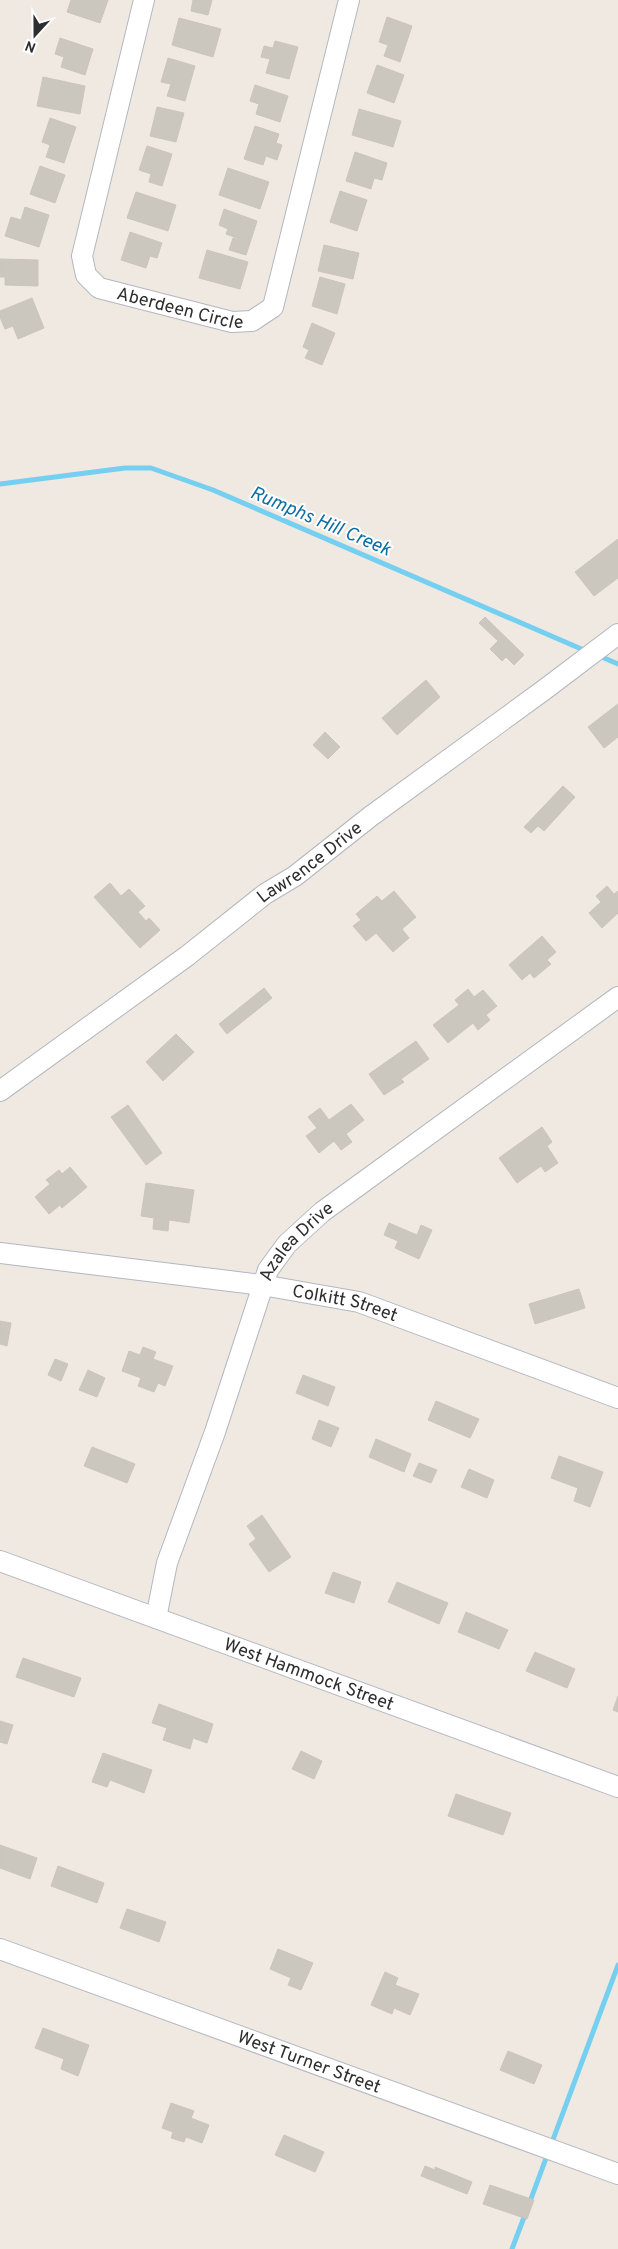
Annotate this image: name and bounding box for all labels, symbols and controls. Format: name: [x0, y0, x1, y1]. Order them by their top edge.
north arrow: [10, 10, 60, 60]
text: N: [23, 36, 39, 55]
street label: Aberdeen Circle: [114, 283, 244, 335]
water label: Rumphs Hill Creek: [246, 481, 395, 562]
street label: Lawrence Drive: [253, 817, 368, 909]
street label: Azalea Drive: [255, 1197, 339, 1284]
street label: Colkitt Street: [290, 1281, 400, 1328]
street label: West Hammock Street: [220, 1634, 397, 1717]
street label: West Turner Street: [234, 2026, 384, 2100]

